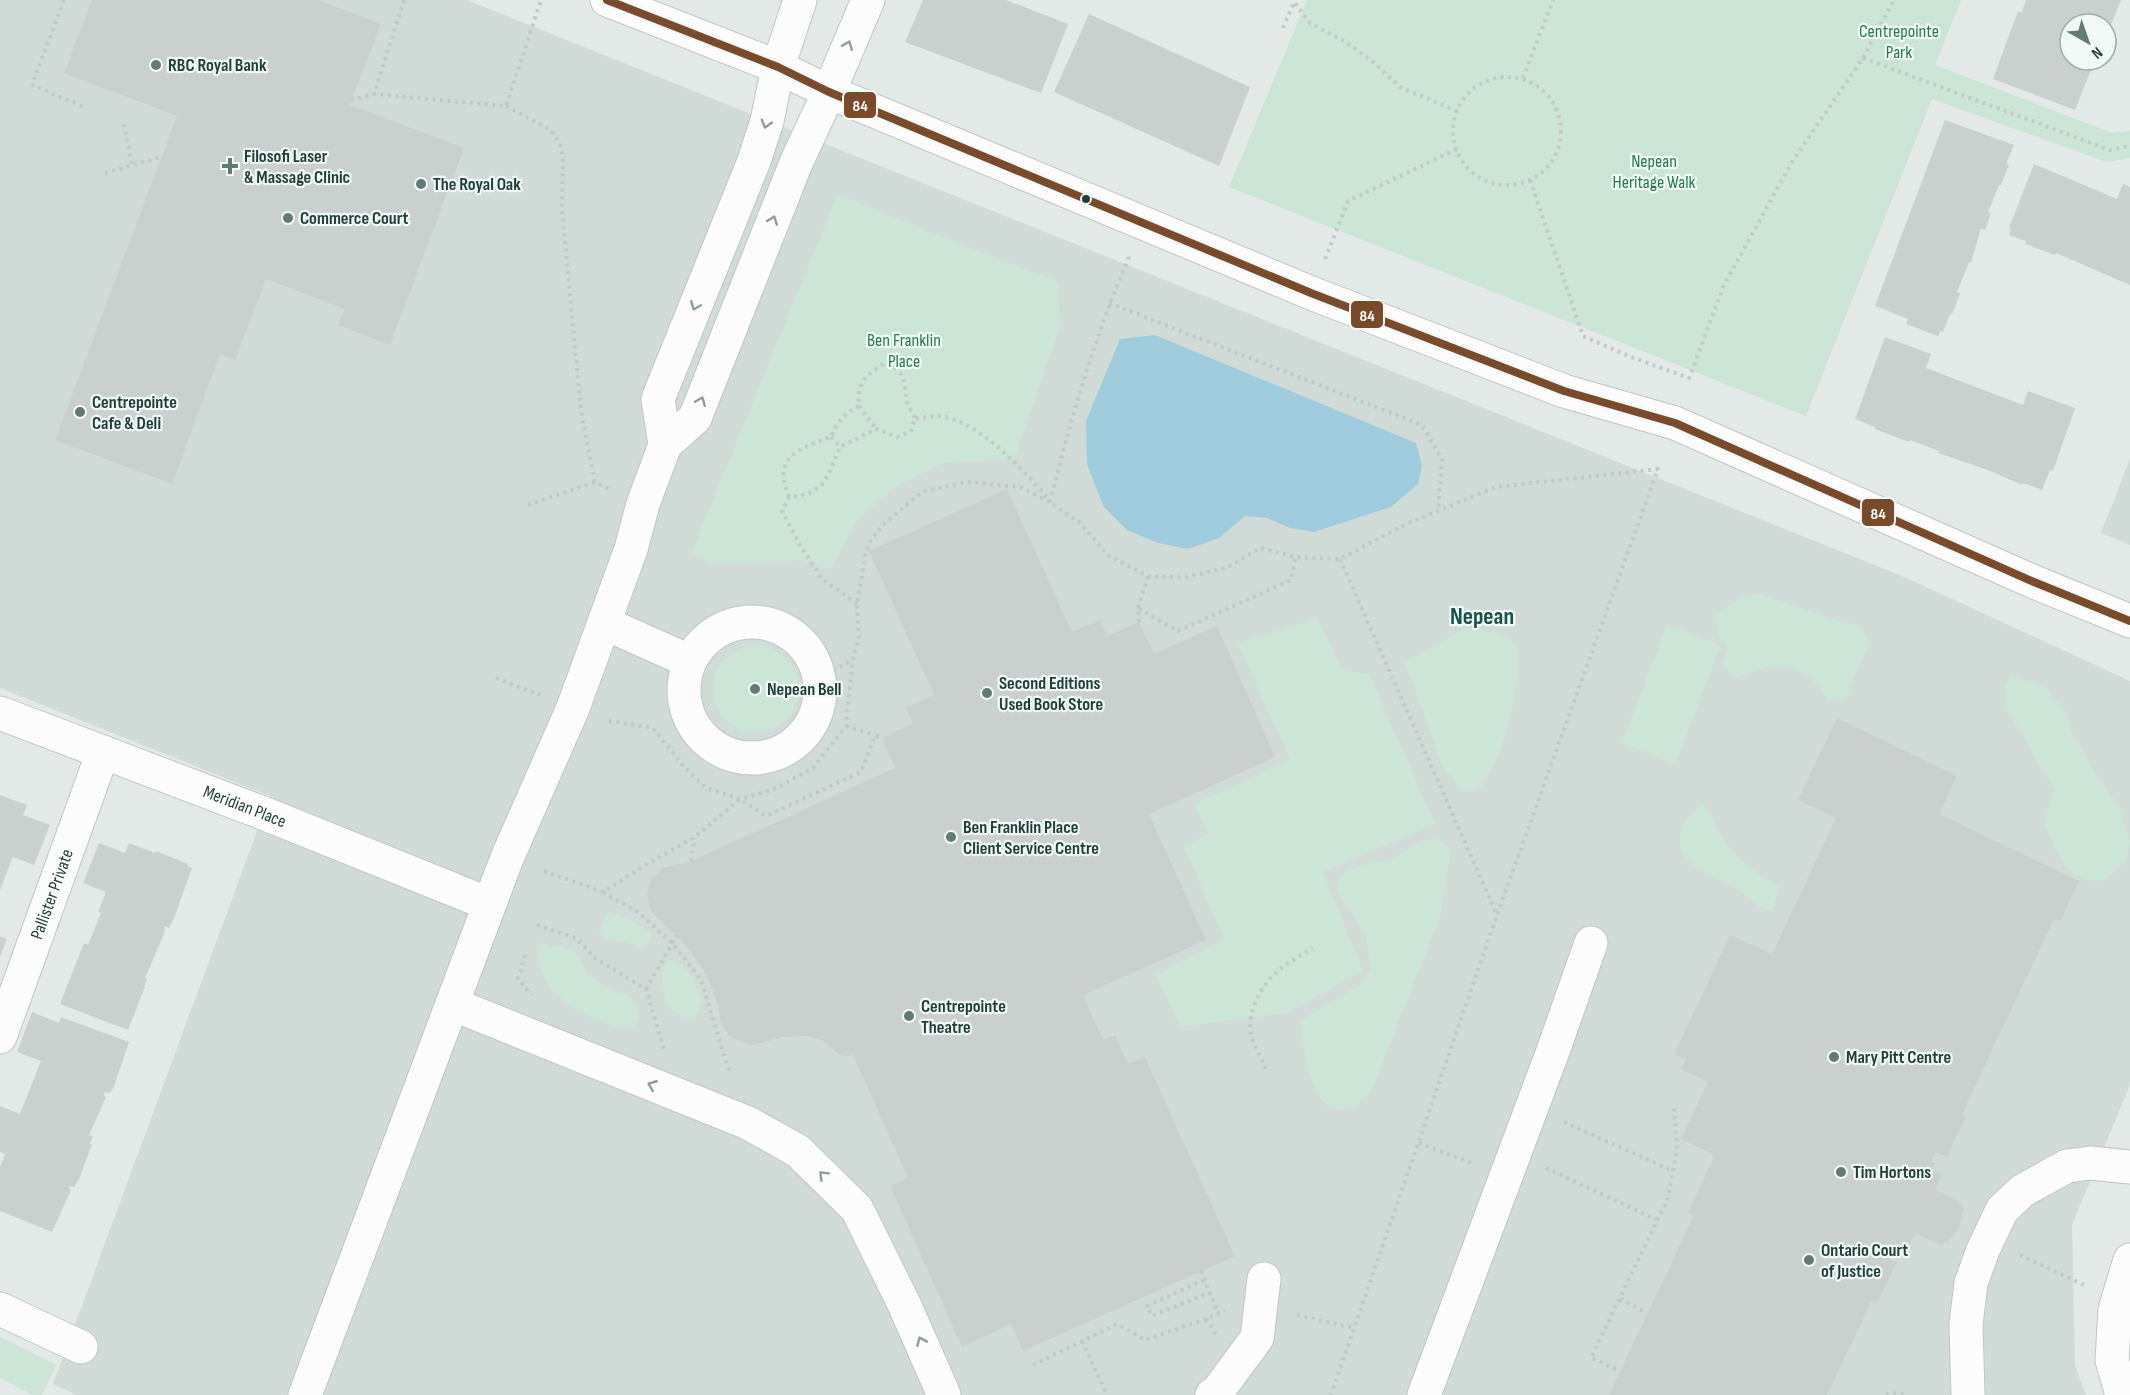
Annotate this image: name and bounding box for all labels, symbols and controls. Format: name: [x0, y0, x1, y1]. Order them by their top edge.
north arrow: [2058, 12, 2118, 72]
park label: Centrepointe Park: [1859, 21, 1939, 63]
one-way arrow: [840, 41, 853, 51]
text: N: [2087, 42, 2106, 62]
place label: RBC Royal Bank: [168, 55, 267, 76]
marker: RBC Royal Bank: [149, 58, 163, 72]
line badge: 84: [843, 91, 877, 119]
text: 84: [852, 97, 868, 116]
one-way arrow: [760, 119, 773, 129]
place label: Filosofi Laser & Massage Clinic: [244, 146, 350, 188]
park label: Nepean Heritage Walk: [1613, 151, 1696, 193]
marker: Filosofi Laser & Massage Clinic: [221, 157, 239, 175]
place label: The Royal Oak: [433, 174, 521, 195]
marker: The Royal Oak: [414, 177, 428, 191]
unlabelled marker: [1080, 193, 1092, 205]
place label: Commerce Court: [300, 208, 409, 229]
marker: Commerce Court: [281, 211, 295, 225]
one-way arrow: [766, 215, 779, 226]
one-way arrow: [690, 300, 702, 311]
line badge: 84: [1350, 300, 1384, 329]
text: 84: [1359, 307, 1375, 326]
park label: Ben Franklin Place: [867, 330, 941, 372]
place label: Centrepointe Cafe & Deli: [92, 392, 177, 434]
one-way arrow: [694, 396, 707, 407]
marker: Centrepointe Cafe & Deli: [73, 405, 87, 419]
line badge: 84: [1861, 498, 1895, 527]
text: 84: [1870, 505, 1886, 524]
district label: Nepean: [1450, 602, 1514, 631]
place label: Second Editions Used Book Store: [999, 673, 1103, 715]
place label: Nepean Bell: [767, 679, 842, 700]
marker: Nepean Bell: [748, 682, 762, 696]
marker: Second Editions Used Book Store: [980, 686, 994, 700]
street label: Meridian Place: [200, 781, 289, 832]
place label: Ben Franklin Place Client Service Centre: [963, 817, 1099, 859]
marker: Ben Franklin Place Client Service Centre: [944, 830, 958, 844]
street label: Pallister Private: [26, 846, 78, 942]
place label: Centrepointe Theatre: [921, 996, 1006, 1038]
marker: Centrepointe Theatre: [902, 1009, 916, 1023]
place label: Mary Pitt Centre: [1846, 1047, 1951, 1068]
marker: Mary Pitt Centre: [1827, 1050, 1841, 1064]
one-way arrow: [648, 1080, 659, 1092]
place label: Tim Hortons: [1853, 1162, 1931, 1183]
marker: Tim Hortons: [1834, 1165, 1848, 1179]
one-way arrow: [819, 1172, 830, 1183]
place label: Ontario Court of Justice: [1821, 1240, 1908, 1282]
marker: Ontario Court of Justice: [1802, 1253, 1816, 1267]
one-way arrow: [916, 1337, 928, 1348]

